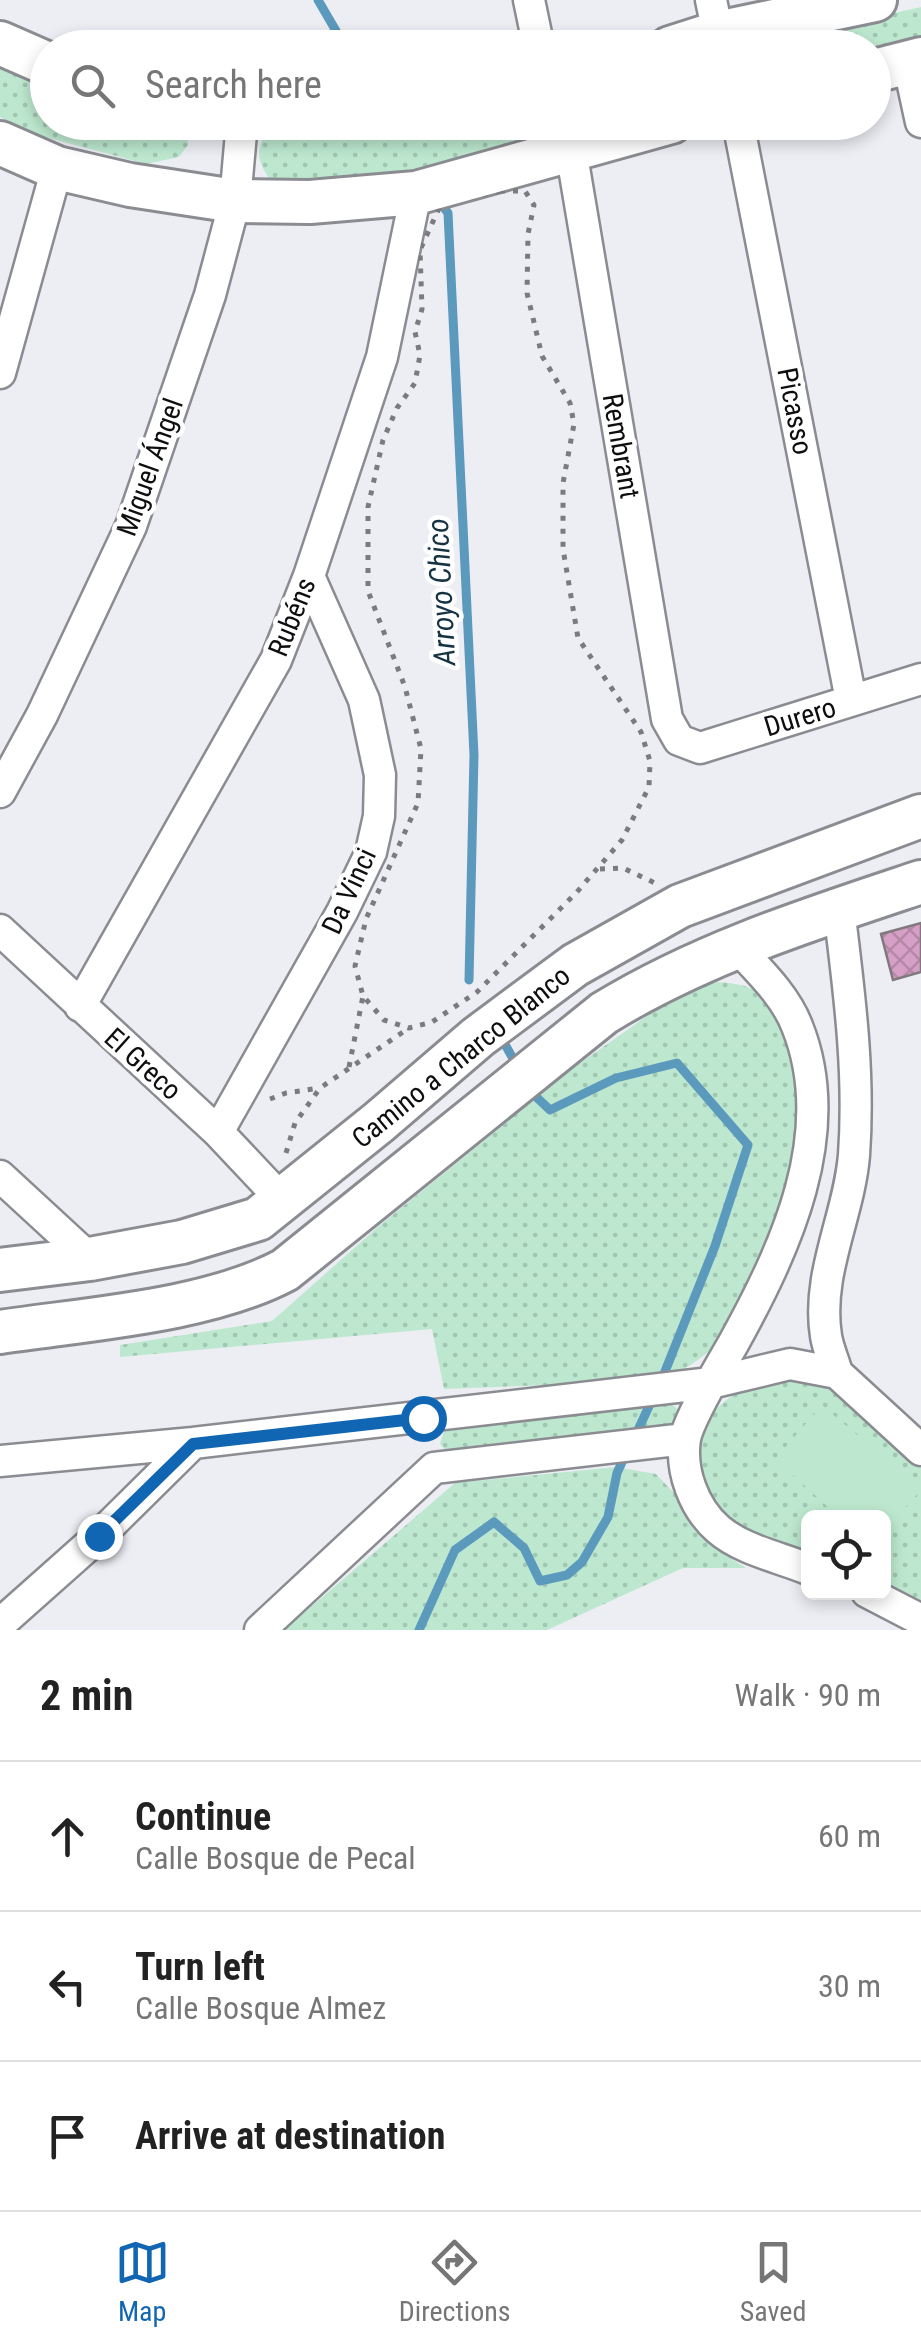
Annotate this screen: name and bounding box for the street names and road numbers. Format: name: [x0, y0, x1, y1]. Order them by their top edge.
street label: Picasso: [770, 365, 820, 457]
street label: Rembrant: [596, 391, 646, 501]
street label: Miguel Ángel: [110, 394, 190, 540]
street label: Rubéns: [261, 573, 323, 661]
street label: Durero: [760, 691, 840, 743]
street label: Da Vinci: [315, 843, 383, 939]
street label: Camino a Charco Blanco: [345, 959, 577, 1155]
street label: El Greco: [98, 1021, 188, 1107]

